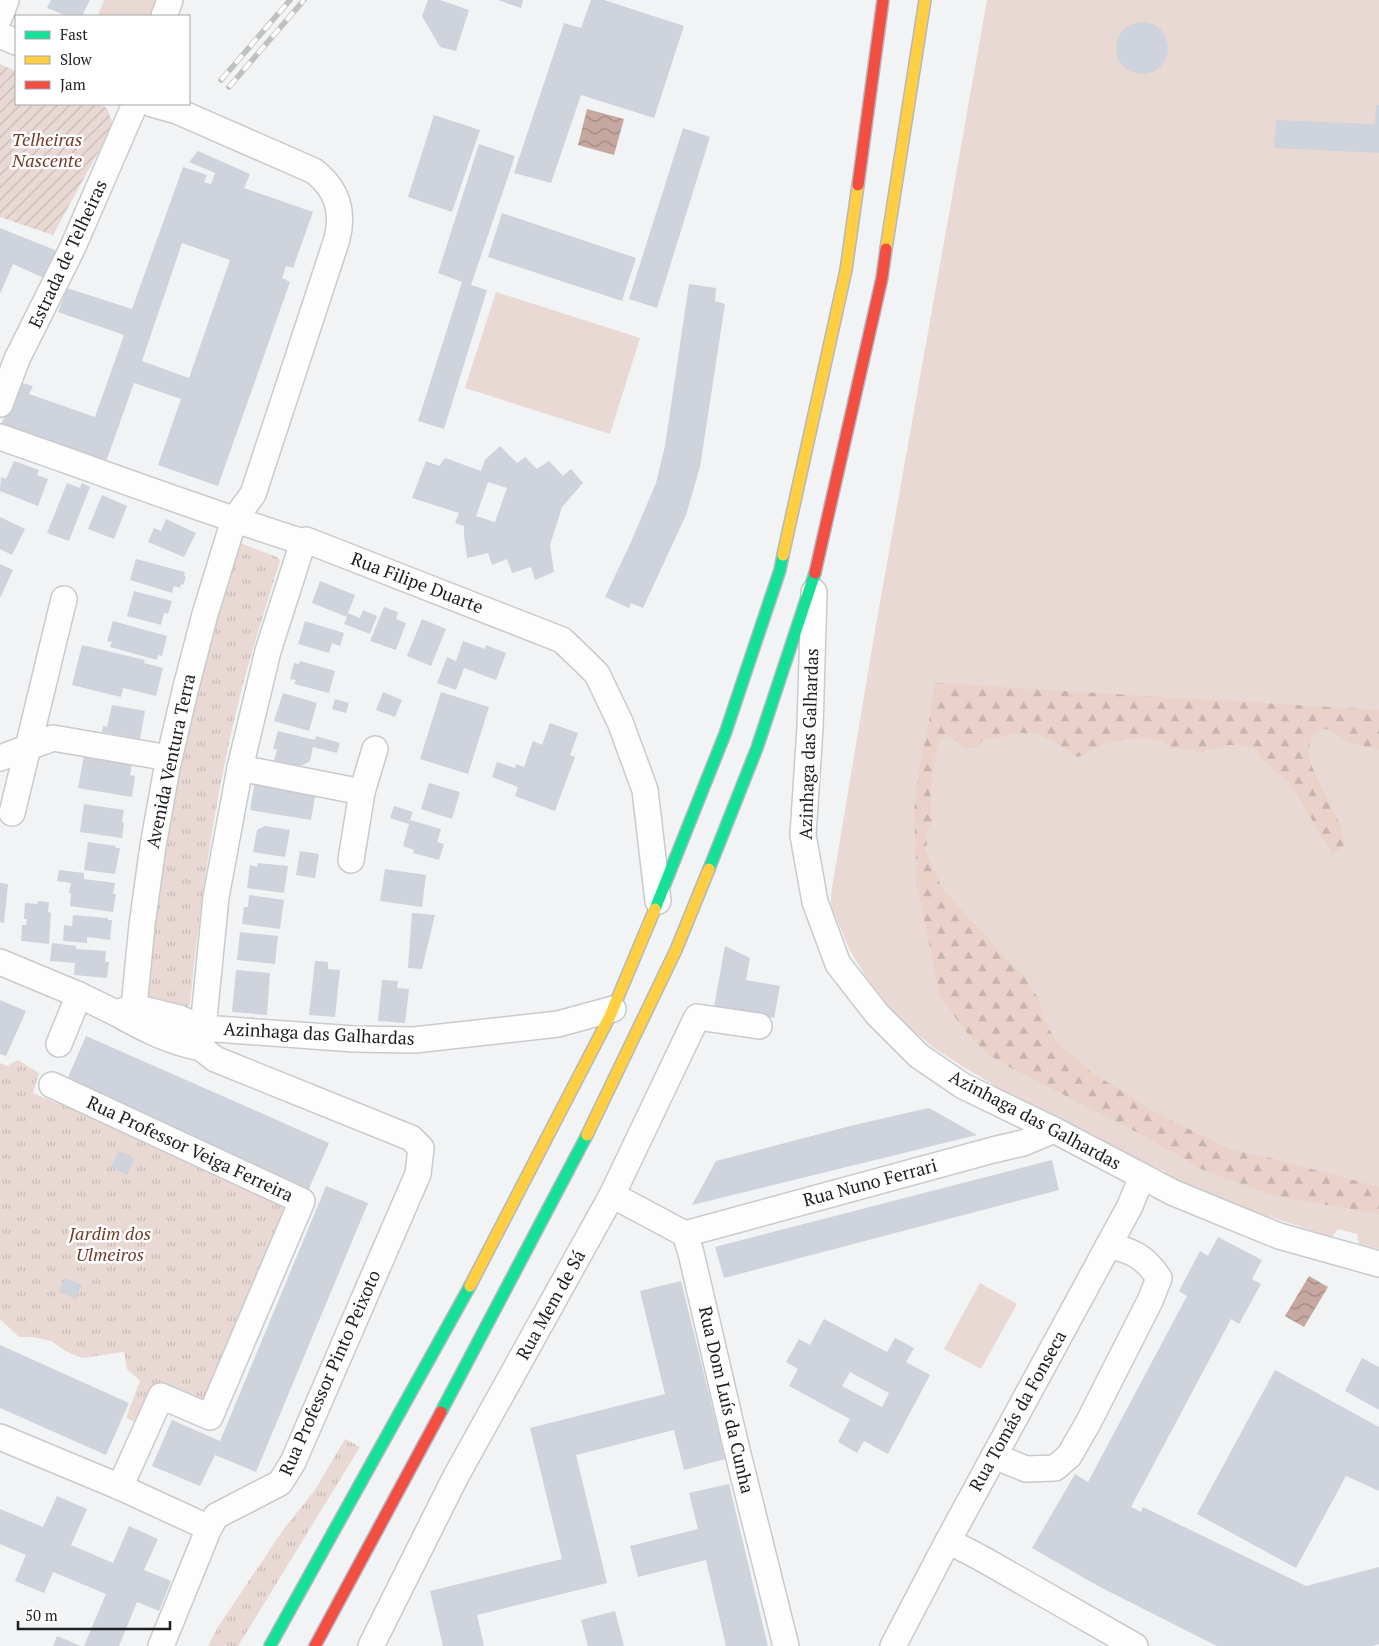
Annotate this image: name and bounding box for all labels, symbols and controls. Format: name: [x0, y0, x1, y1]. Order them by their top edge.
legend: [15, 15, 190, 105]
text: Fast: [60, 24, 88, 44]
text: Slow: [60, 49, 93, 69]
text: Jam: [60, 74, 86, 94]
park label: Telheiras Nascente: [11, 127, 82, 172]
street label: Estrada de Telheiras: [22, 175, 112, 332]
street label: Rua Filipe Duarte: [348, 546, 487, 618]
street label: Azinhaga das Galhardas: [793, 648, 823, 840]
street label: Avenida Ventura Terra: [140, 671, 200, 850]
street label: Azinhaga das Galhardas: [223, 1016, 415, 1050]
street label: Azinhaga das Galhardas: [945, 1064, 1126, 1175]
street label: Rua Professor Veiga Ferreira: [83, 1090, 298, 1207]
street label: Rua Nuno Ferrari: [800, 1153, 939, 1211]
park label: Jardim dos Ulmeiros: [68, 1221, 151, 1266]
street label: Rua Mem de Sá: [510, 1245, 590, 1364]
street label: Rua Professor Pinto Peixoto: [273, 1266, 385, 1479]
street label: Rua Dom Luís da Cunha: [694, 1304, 760, 1496]
street label: Rua Tomás da Fonseca: [963, 1326, 1071, 1495]
scale bar: [18, 1598, 170, 1630]
text: 50 m: [25, 1605, 58, 1625]

